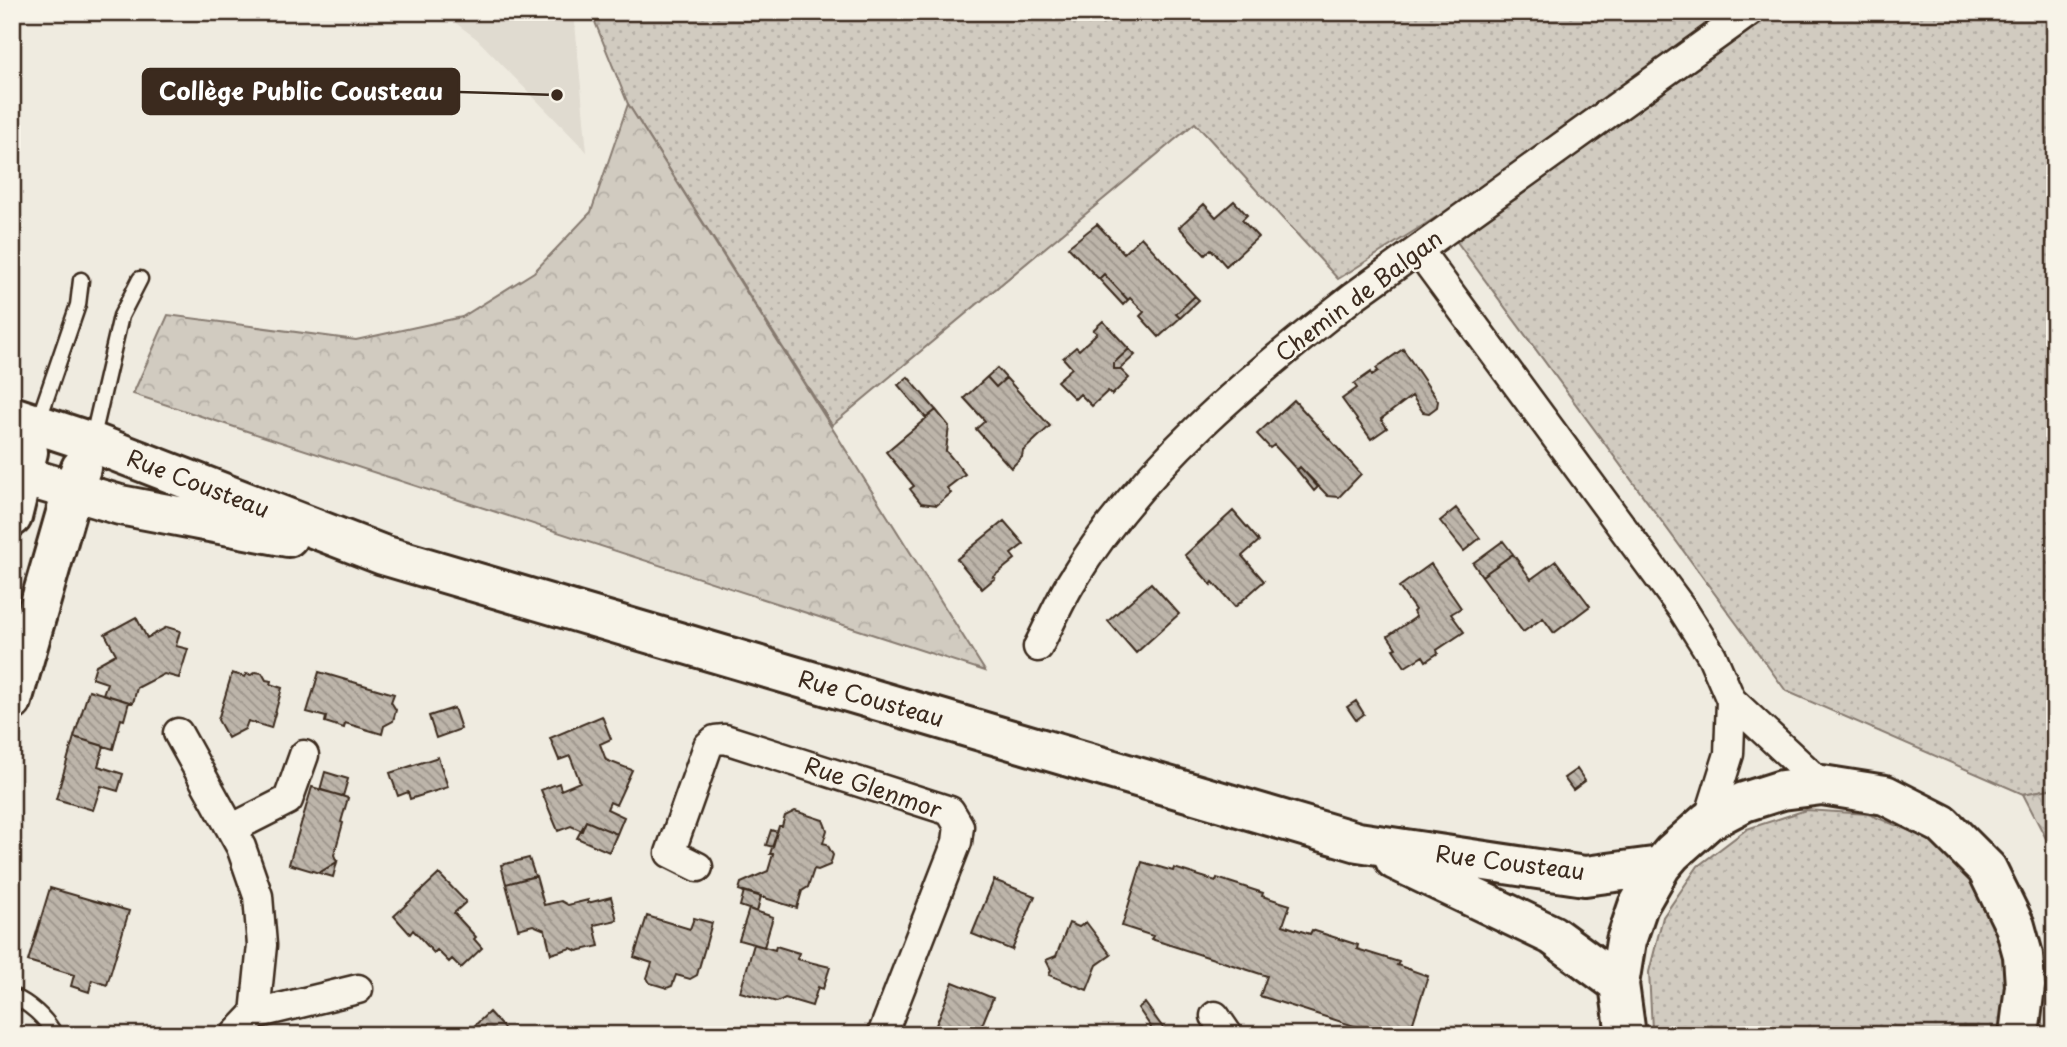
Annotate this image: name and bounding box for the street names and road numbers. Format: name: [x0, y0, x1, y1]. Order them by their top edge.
street label: Chemin de Balgan: [1267, 220, 1449, 369]
street label: Rue Cousteau: [122, 439, 275, 526]
street label: Rue Cousteau: [794, 660, 949, 735]
street label: Rue Glenmor: [800, 747, 947, 827]
street label: Rue Cousteau: [1433, 835, 1587, 888]

